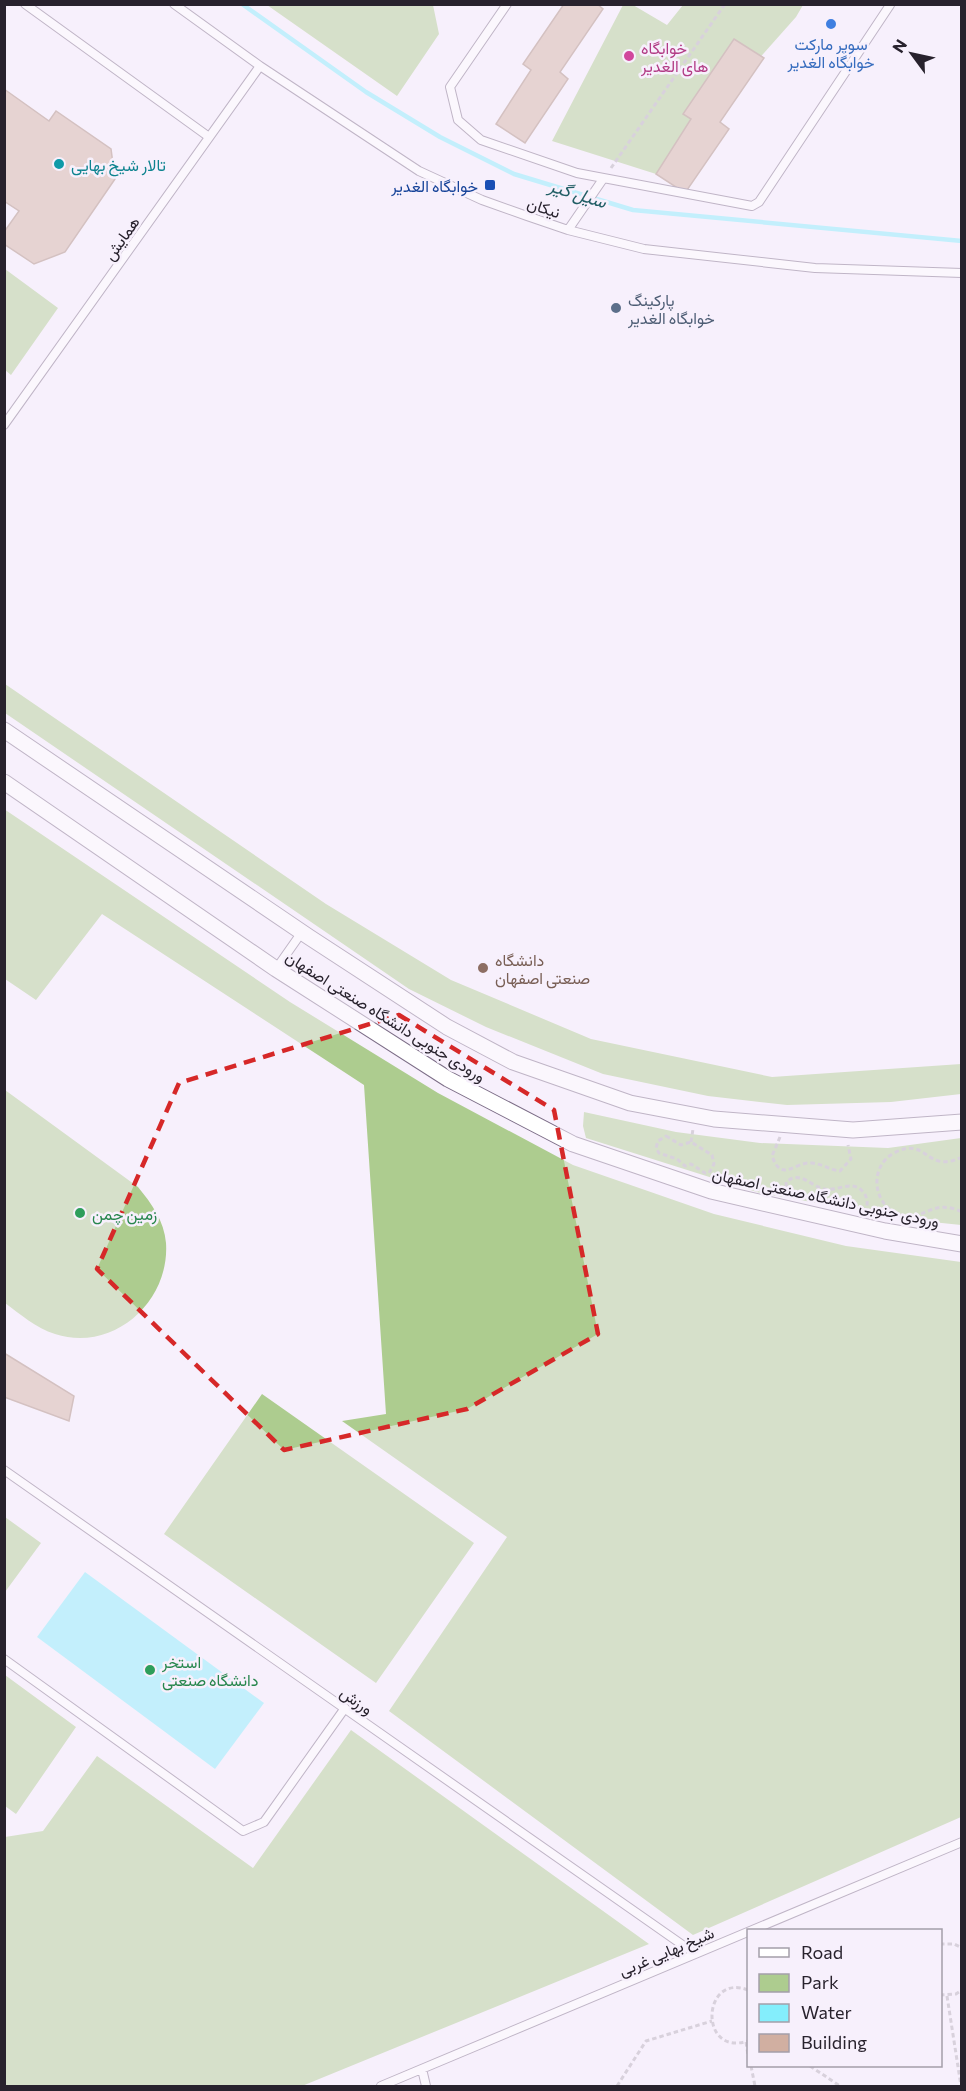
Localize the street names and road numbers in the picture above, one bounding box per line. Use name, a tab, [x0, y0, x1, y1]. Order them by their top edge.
street label: نیکان	[525, 193, 563, 222]
street label: همایش	[99, 212, 145, 265]
street label: ورودی جنوبی دانشگاه صنعتی اصفهان	[282, 947, 489, 1087]
street label: ورودی جنوبی دانشگاه صنعتی اصفهان	[710, 1164, 941, 1232]
street label: ورزش	[336, 1682, 377, 1720]
street label: شیخ بهایی غربی	[616, 1922, 718, 1982]

